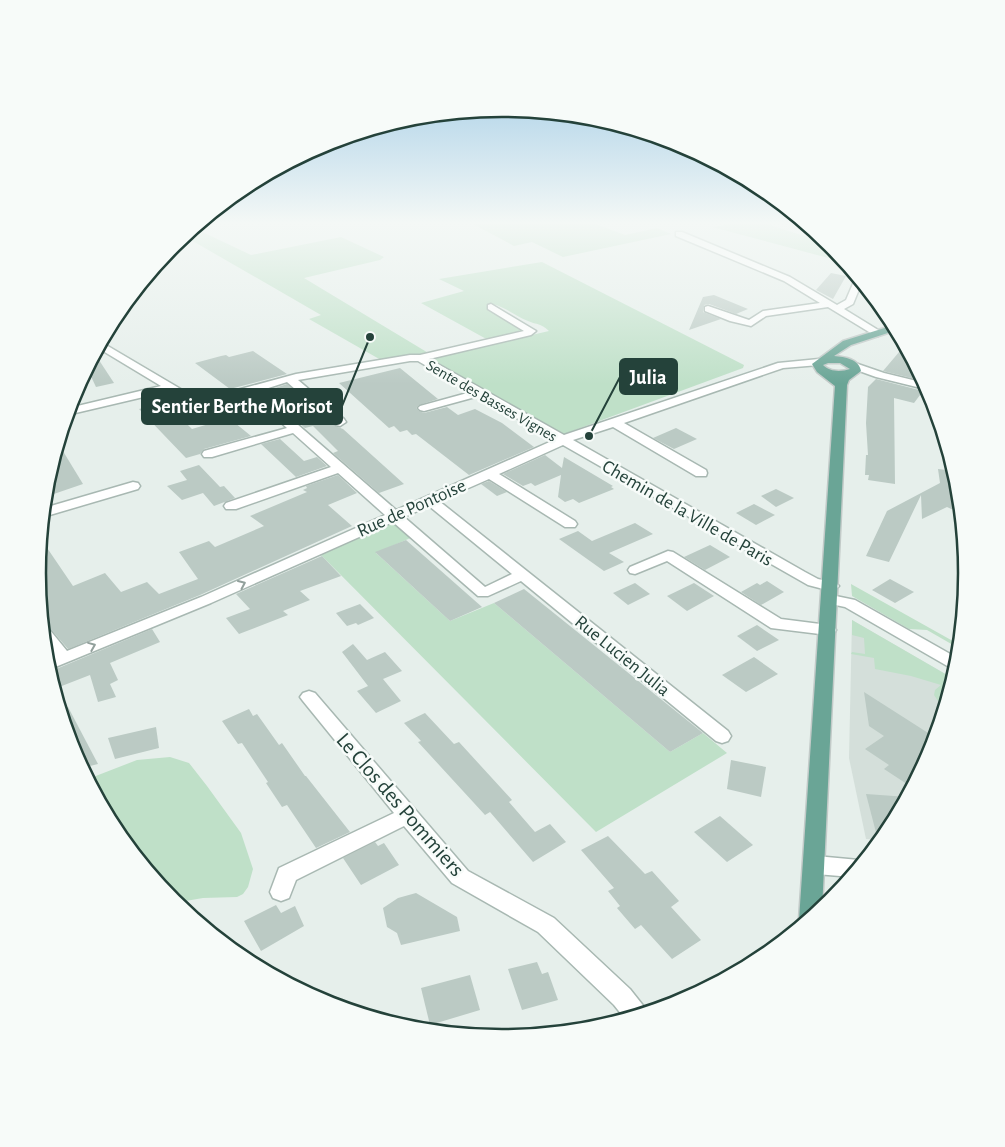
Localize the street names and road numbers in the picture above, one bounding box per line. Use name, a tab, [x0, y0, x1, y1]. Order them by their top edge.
street label: Sente des Basses Vignes	[423, 357, 560, 445]
street label: Chemin de la Ville de Paris	[599, 457, 776, 570]
street label: Rue de Pontoise	[354, 476, 469, 541]
street label: Rue Lucien Julia	[571, 612, 673, 700]
street label: Le Clos des Pommiers	[332, 729, 468, 881]

